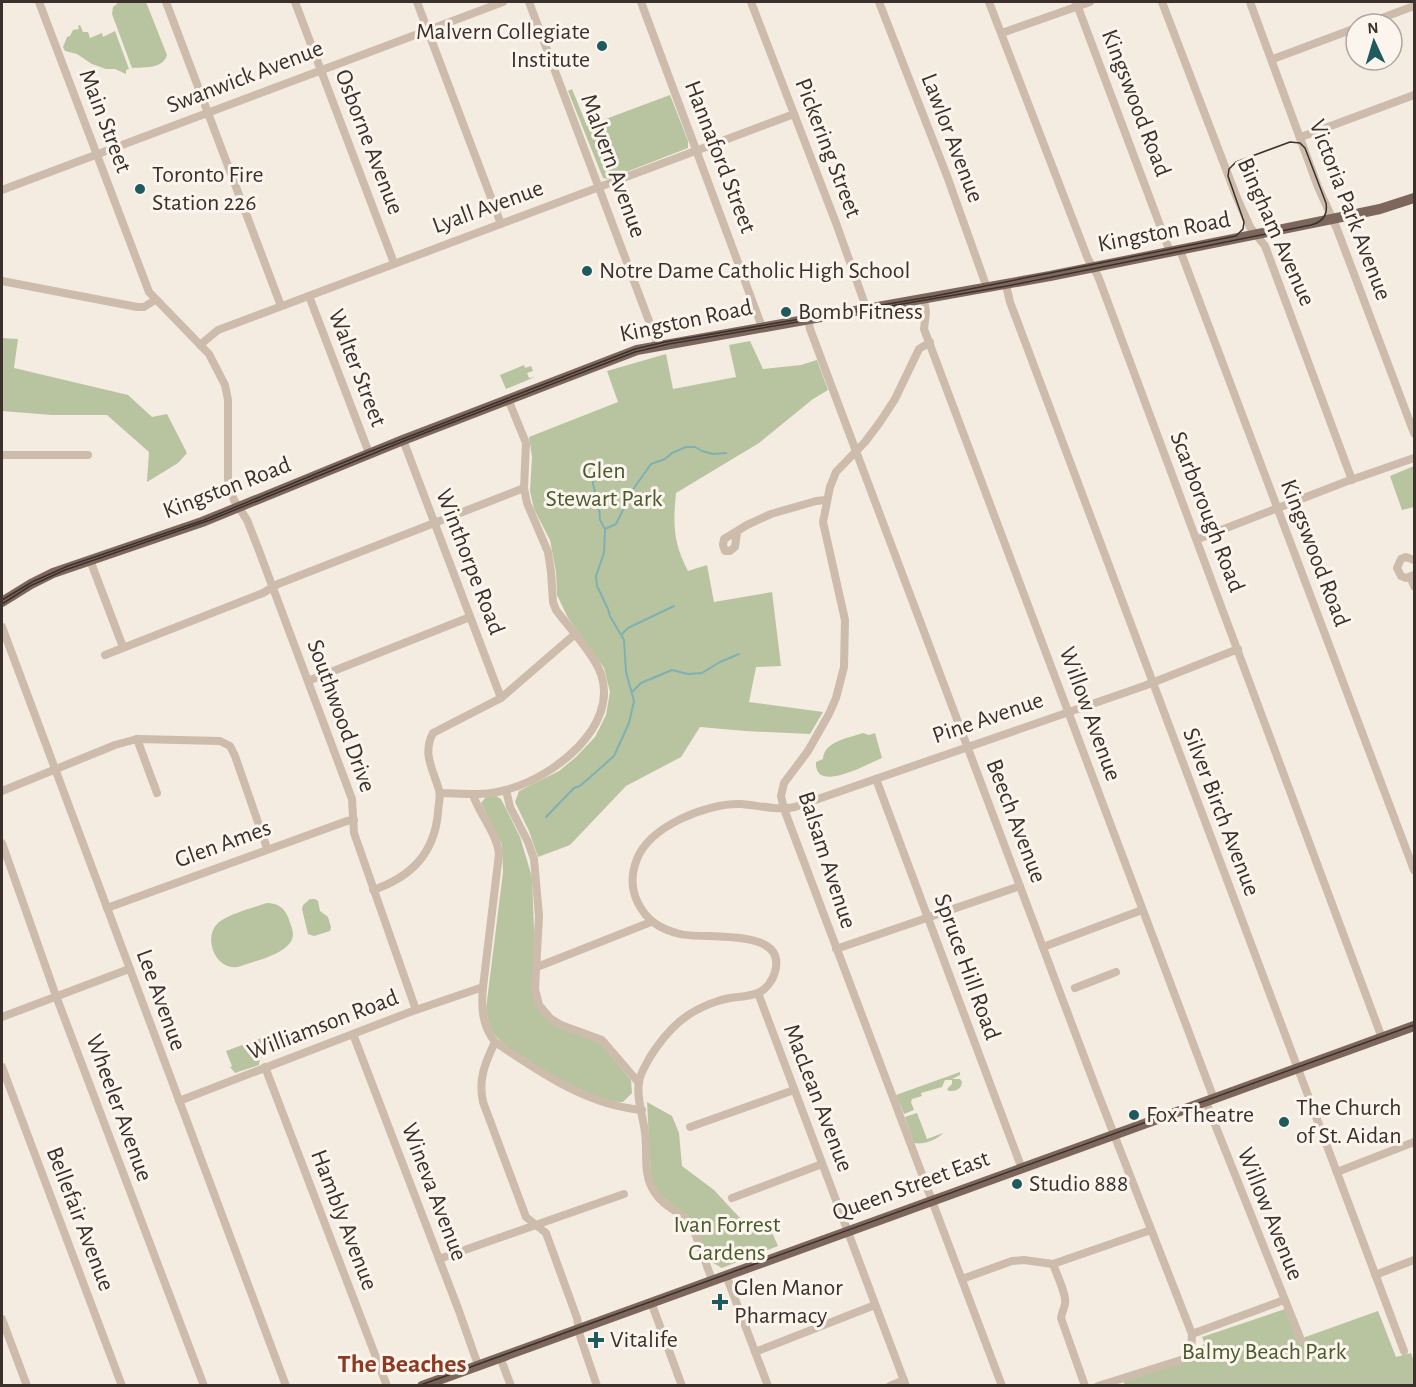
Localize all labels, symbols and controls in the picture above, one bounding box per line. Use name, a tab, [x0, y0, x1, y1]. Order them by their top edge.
north arrow	[1344, 12, 1404, 72]
place label: Malvern Collegiate Institute	[416, 20, 590, 72]
text: N	[1367, 20, 1379, 36]
street label: Kingswood Road	[1097, 26, 1175, 180]
street label: Swanwick Avenue	[163, 36, 327, 118]
marker: Malvern Collegiate Institute	[595, 39, 609, 53]
street label: Main Street	[74, 66, 136, 176]
street label: Osborne Avenue	[330, 66, 408, 218]
street label: Lawlor Avenue	[916, 70, 988, 206]
street label: Pickering Street	[790, 75, 866, 221]
street label: Hannaford Street	[680, 77, 760, 237]
street label: Malvern Avenue	[576, 91, 650, 241]
street label: Victoria Park Avenue	[1305, 116, 1395, 304]
street label: Bingham Avenue	[1233, 154, 1319, 310]
place label: Toronto Fire Station 226	[152, 163, 263, 215]
street label: Lyall Avenue	[429, 176, 547, 238]
marker: Toronto Fire Station 226	[133, 182, 147, 196]
street label: Kingston Road	[1096, 207, 1232, 257]
place label: Notre Dame Catholic High School	[599, 259, 911, 283]
marker: Notre Dame Catholic High School	[580, 264, 594, 278]
street label: Kingston Road	[618, 295, 754, 347]
place label: Bomb Fitness	[798, 300, 923, 324]
marker: Bomb Fitness	[779, 305, 793, 319]
street label: Walter Street	[324, 306, 390, 430]
street label: Scarborough Road	[1165, 428, 1249, 596]
street label: Kingston Road	[160, 453, 294, 523]
park label: Glen Stewart Park	[545, 459, 663, 511]
street label: Kingswood Road	[1276, 476, 1354, 630]
street label: Winthorpe Road	[431, 486, 509, 638]
street label: Southwood Drive	[302, 637, 380, 795]
street label: Willow Avenue	[1055, 644, 1125, 784]
street label: Pine Avenue	[929, 688, 1047, 748]
street label: Silver Birch Avenue	[1178, 725, 1264, 899]
street label: Beech Avenue	[981, 756, 1051, 886]
street label: Balsam Avenue	[794, 788, 860, 932]
street label: Glen Ames	[172, 816, 274, 872]
street label: Spruce Hill Road	[930, 891, 1004, 1043]
street label: Lee Avenue	[132, 946, 190, 1054]
street label: Williamson Road	[244, 985, 402, 1065]
street label: MacLean Avenue	[779, 1021, 857, 1175]
street label: Wheeler Avenue	[81, 1031, 157, 1185]
place label: The Church of St. Aidan	[1296, 1096, 1402, 1148]
place label: Fox Theatre	[1146, 1103, 1254, 1127]
marker: Fox Theatre	[1127, 1108, 1141, 1122]
marker: The Church of St. Aidan	[1277, 1115, 1291, 1129]
street label: Wineva Avenue	[397, 1120, 471, 1264]
street label: Bellefair Avenue	[42, 1144, 118, 1294]
street label: Willow Avenue	[1233, 1144, 1307, 1284]
street label: Hambly Avenue	[306, 1146, 382, 1294]
street label: Queen Street East	[829, 1146, 993, 1226]
place label: Studio 888	[1029, 1172, 1128, 1196]
marker: Studio 888	[1010, 1177, 1024, 1191]
park label: Ivan Forrest Gardens	[674, 1213, 781, 1265]
place label: Glen Manor Pharmacy	[734, 1276, 843, 1328]
marker: Glen Manor Pharmacy	[711, 1293, 729, 1311]
place label: Vitalife	[610, 1328, 678, 1352]
marker: Vitalife	[587, 1331, 605, 1349]
park label: Balmy Beach Park	[1182, 1340, 1346, 1364]
district label: The Beaches	[338, 1351, 466, 1377]

